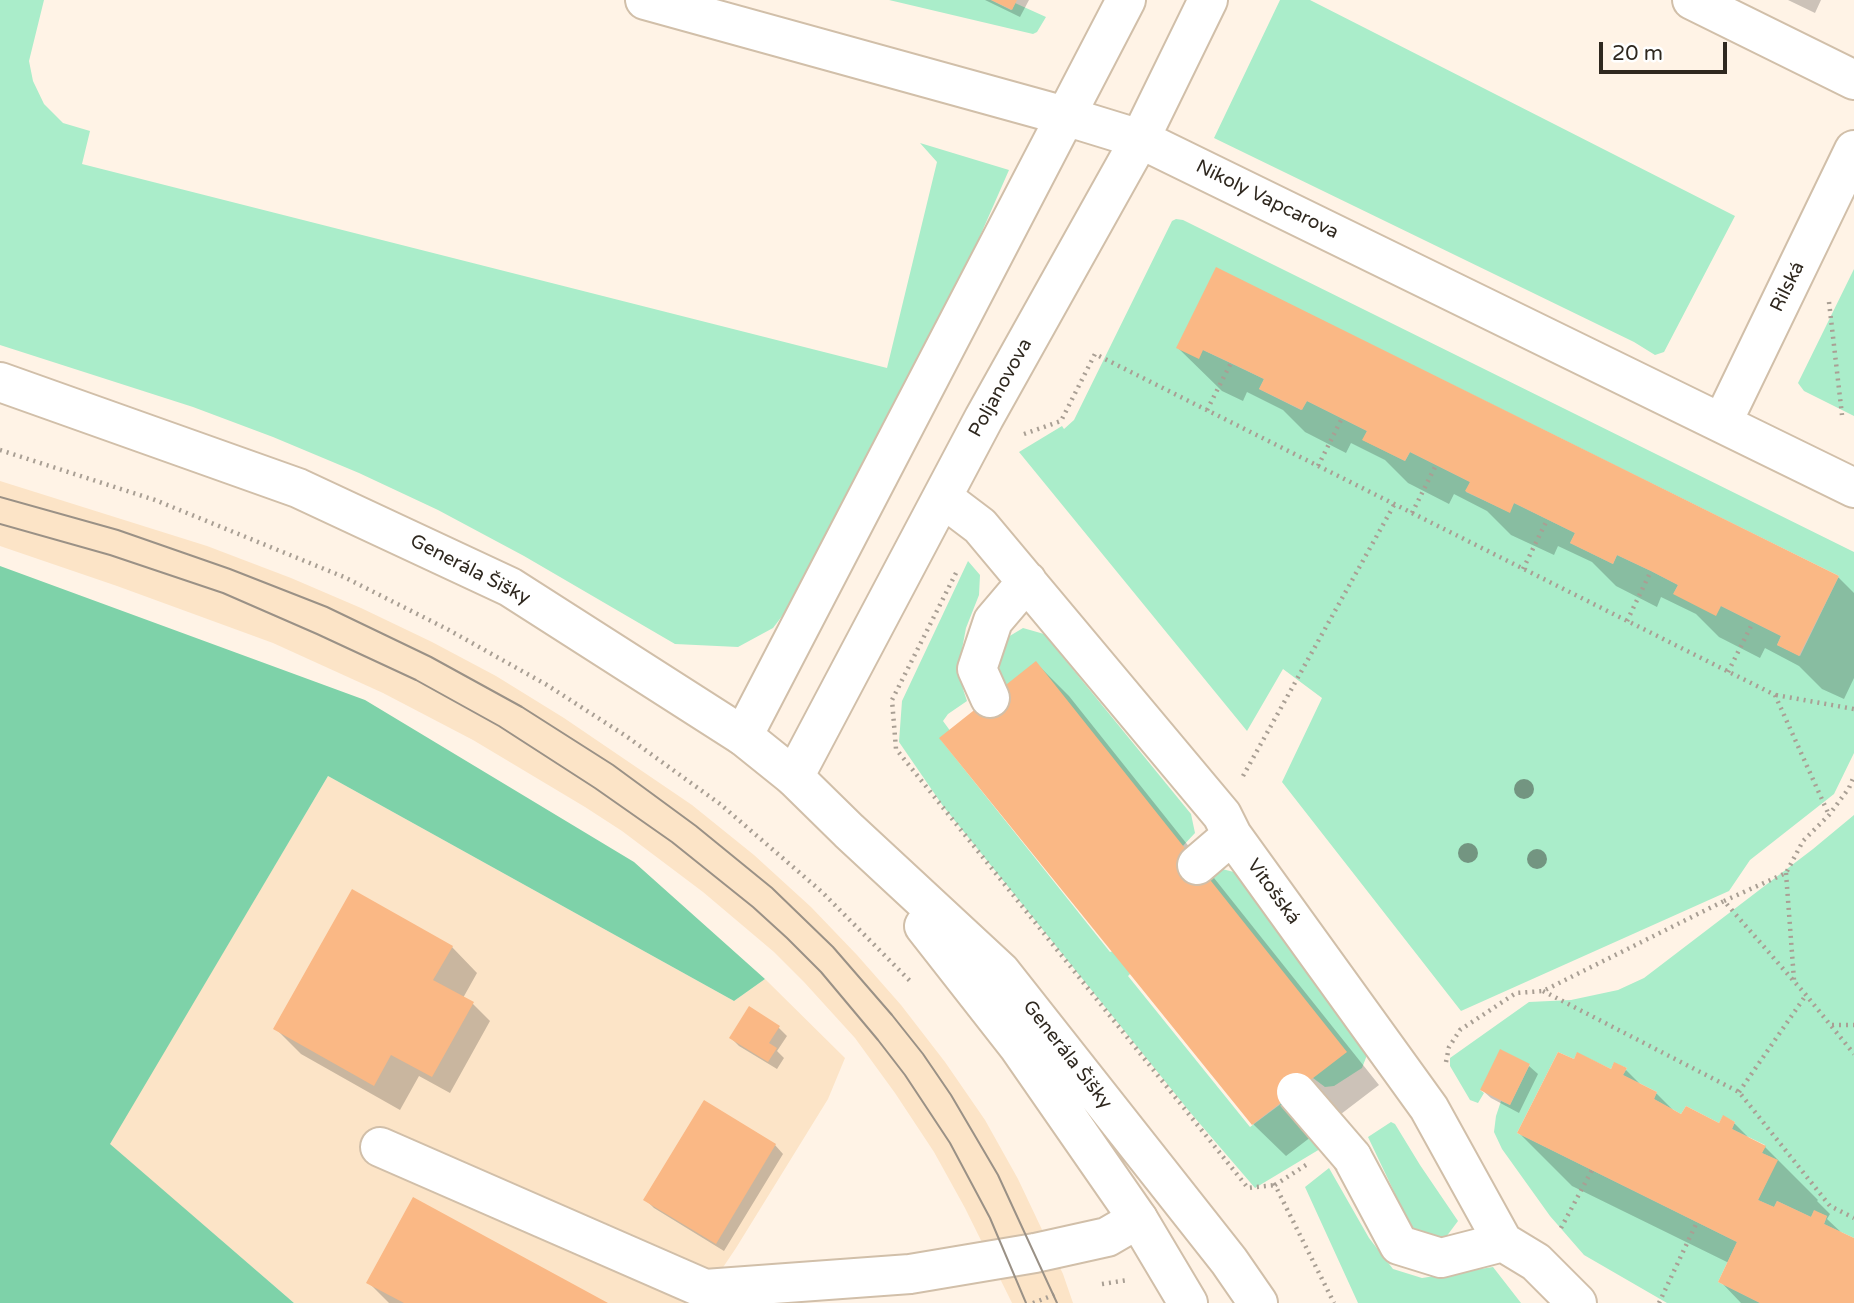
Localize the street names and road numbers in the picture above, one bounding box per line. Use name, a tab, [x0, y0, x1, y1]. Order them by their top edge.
street label: Nikoly Vapcarova	[1192, 156, 1342, 244]
street label: Rilská	[1766, 258, 1810, 316]
street label: Poljanovova	[965, 335, 1037, 441]
street label: Generála Šišky	[406, 530, 534, 610]
street label: Vitošská	[1242, 855, 1304, 929]
street label: Generála Šišky	[1017, 996, 1117, 1114]

